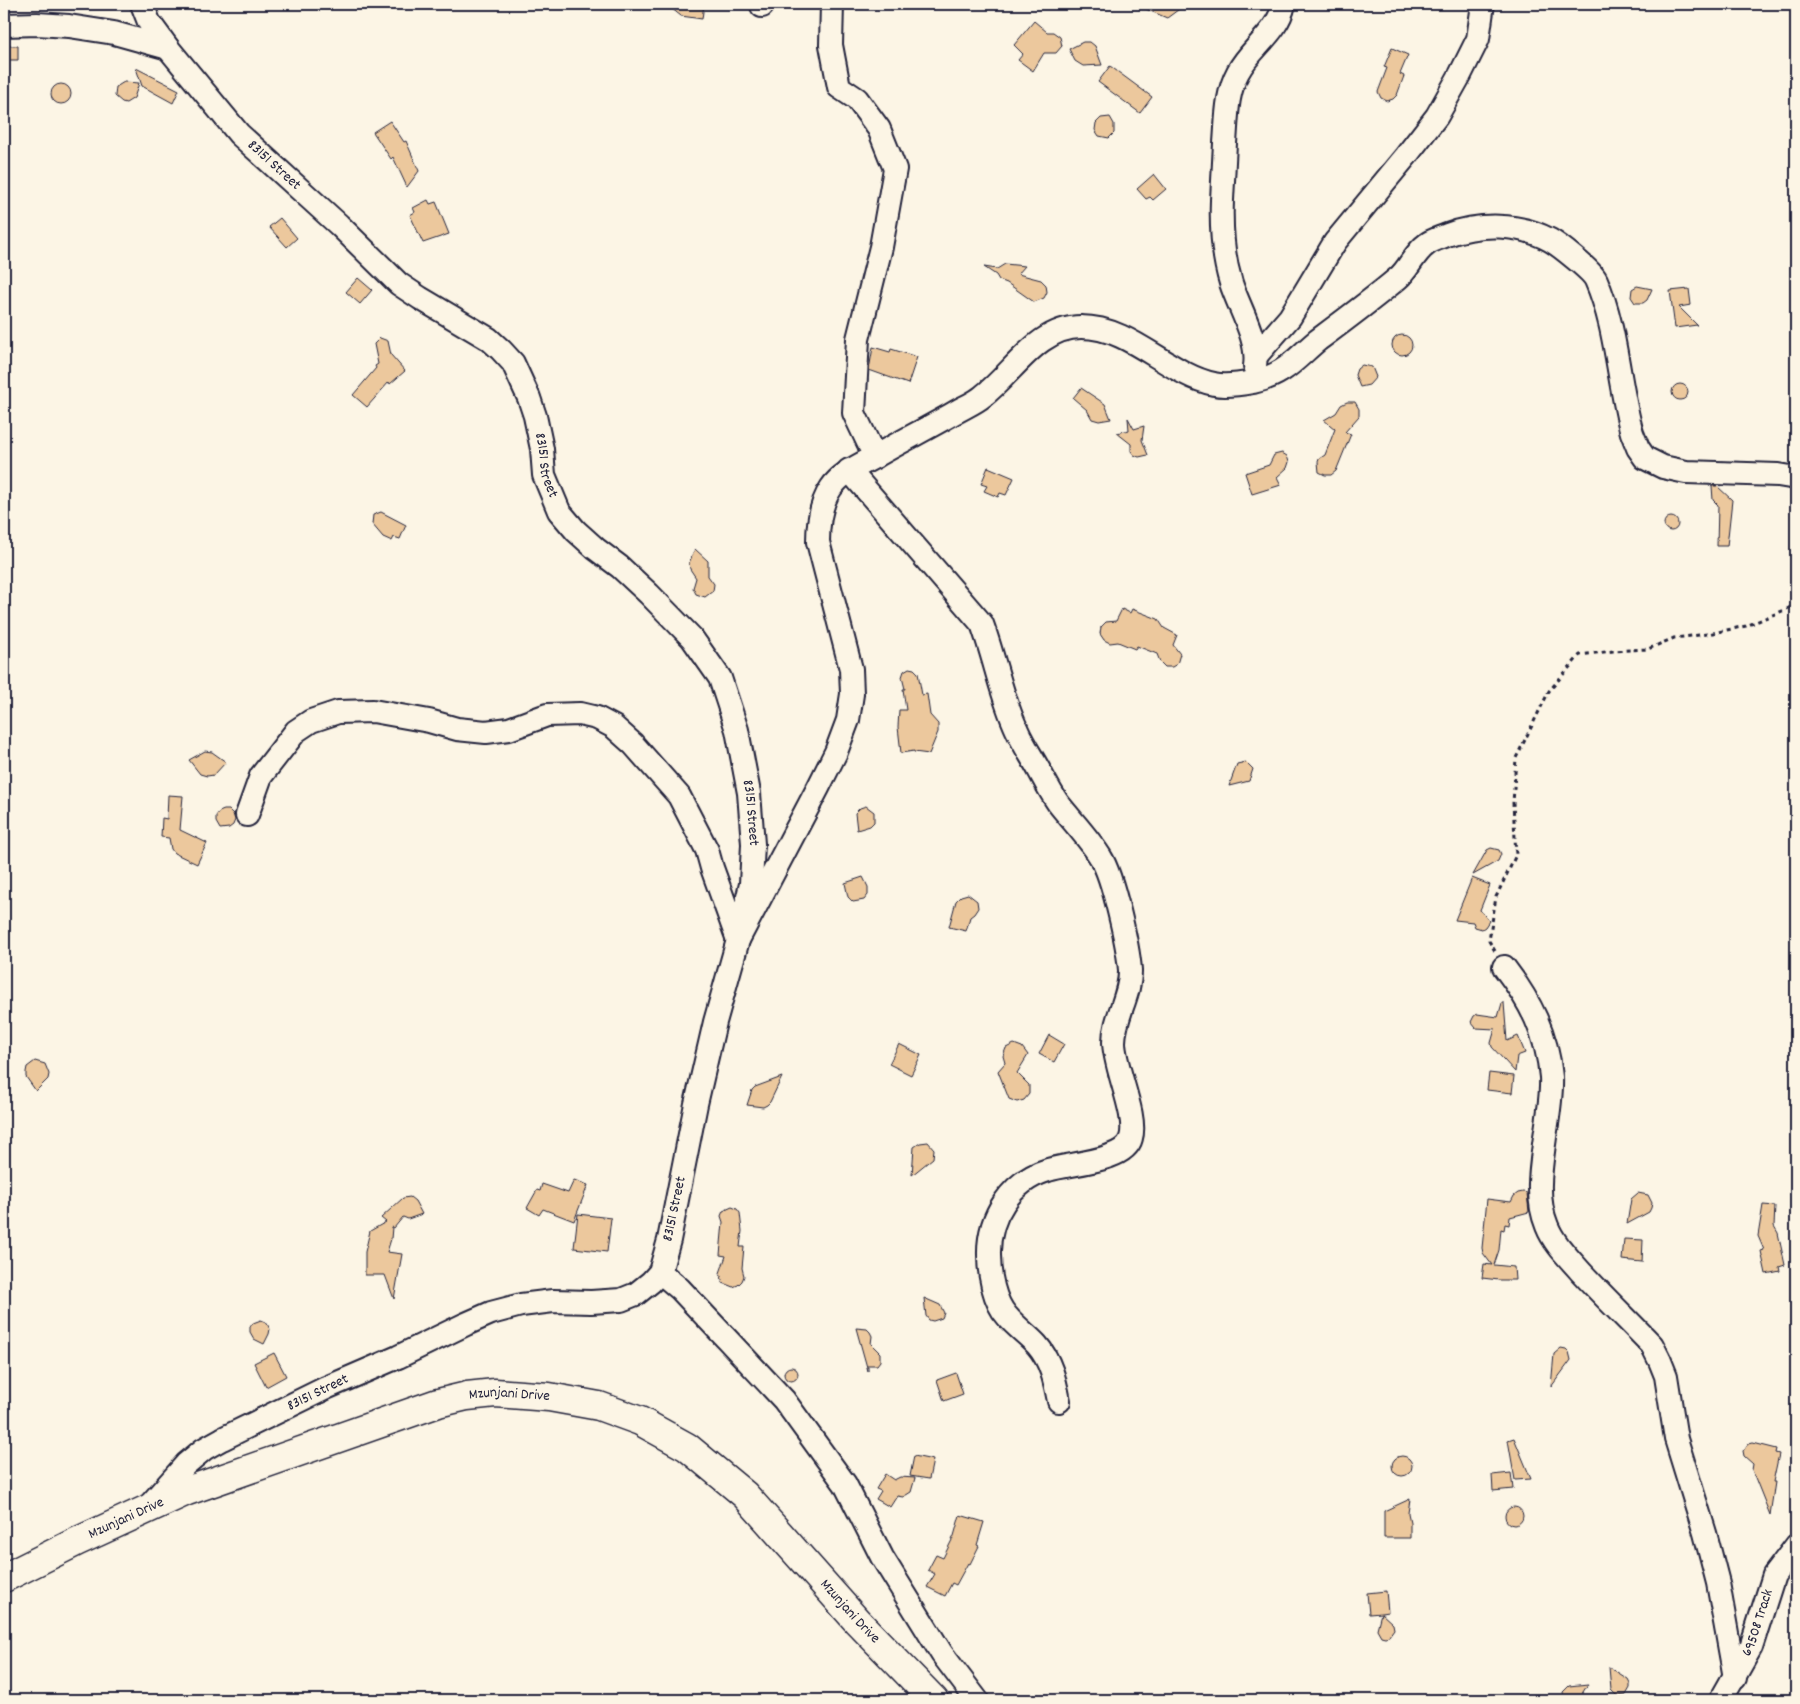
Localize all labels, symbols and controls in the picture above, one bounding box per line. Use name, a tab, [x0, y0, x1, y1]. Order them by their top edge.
street label: 83151 Street	[242, 135, 306, 196]
street label: 83151 Street	[528, 431, 564, 502]
street label: 83151 Street	[736, 778, 764, 847]
street label: 83151 Street	[657, 1174, 693, 1244]
street label: 83151 Street	[283, 1368, 353, 1417]
street label: Mzunjani Drive	[468, 1382, 551, 1408]
street label: Mzunjani Drive	[85, 1492, 168, 1546]
street label: Mzunjani Drive	[814, 1575, 885, 1649]
street label: 69508 Track	[1737, 1587, 1780, 1661]

